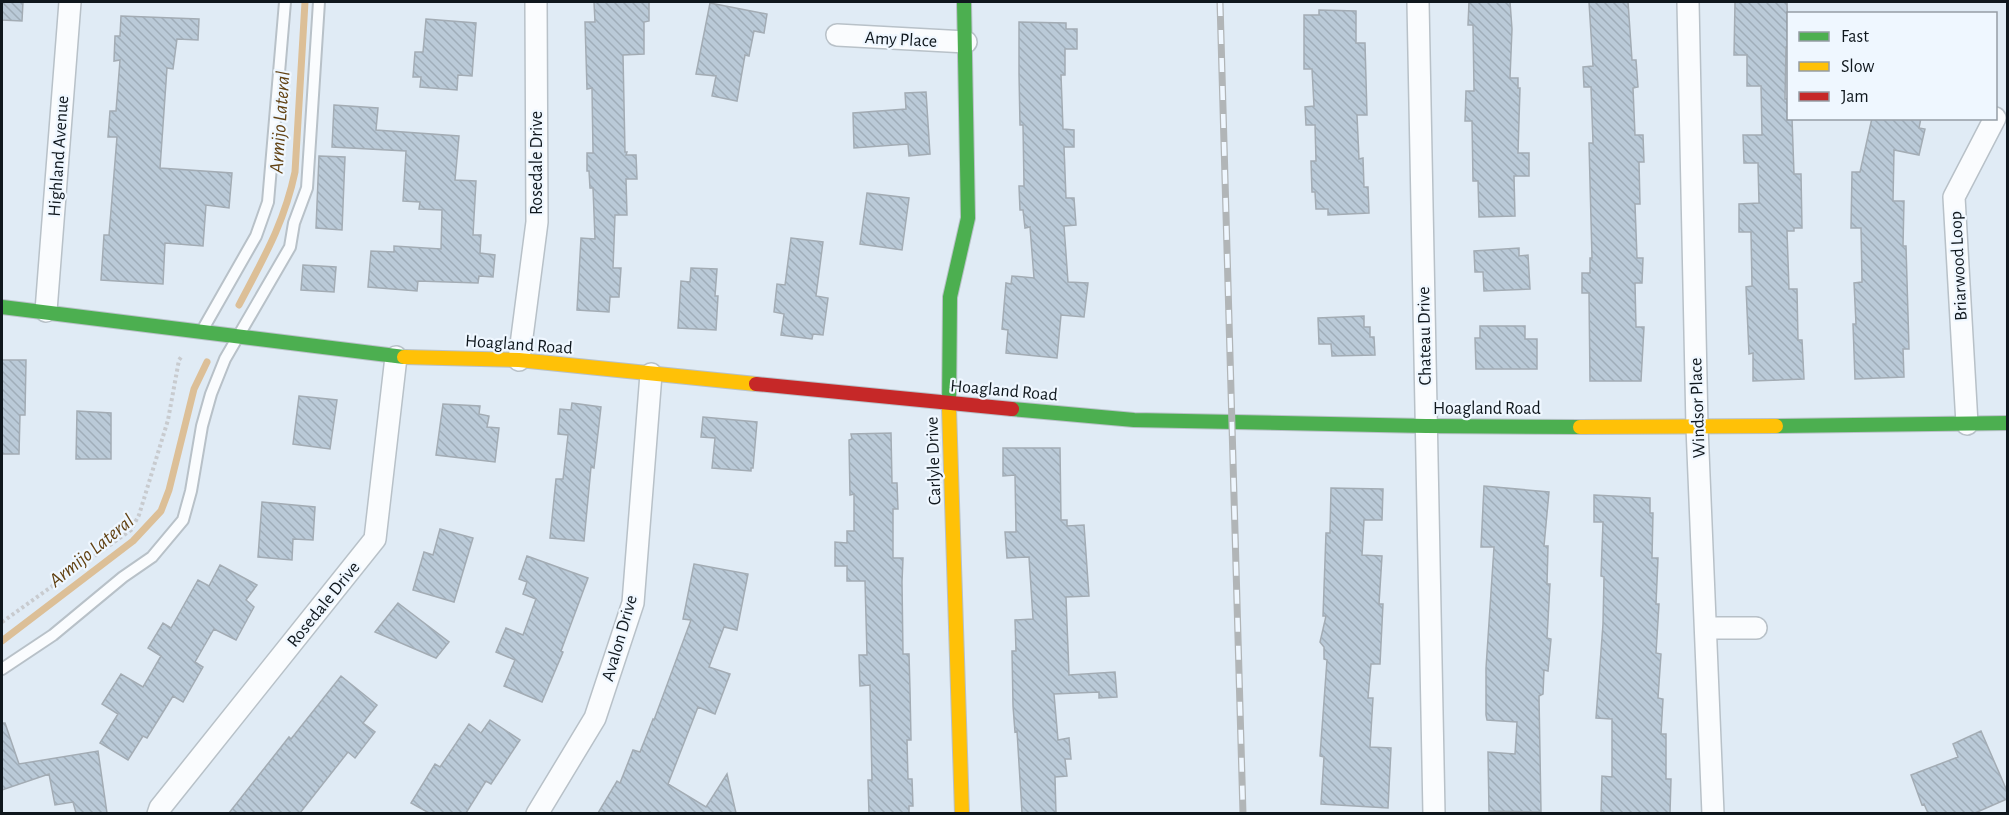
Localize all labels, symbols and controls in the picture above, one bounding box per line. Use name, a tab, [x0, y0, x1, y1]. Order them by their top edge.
legend	[1787, 12, 1997, 120]
text: Fast	[1841, 28, 1869, 46]
street label: Amy Place	[864, 29, 938, 51]
text: Slow	[1841, 58, 1874, 76]
water label: Armijo Lateral	[266, 70, 294, 175]
text: Jam	[1841, 88, 1869, 106]
street label: Highland Avenue	[46, 95, 72, 217]
street label: Rosedale Drive	[528, 111, 546, 215]
street label: Briarwood Loop	[1947, 211, 1971, 321]
street label: Chateau Drive	[1415, 286, 1435, 385]
street label: Hoagland Road	[465, 332, 573, 358]
street label: Windsor Place	[1687, 357, 1709, 458]
street label: Hoagland Road	[949, 377, 1058, 405]
street label: Hoagland Road	[1433, 400, 1541, 418]
street label: Carlyle Drive	[923, 416, 945, 506]
water label: Armijo Lateral	[45, 511, 138, 591]
street label: Rosedale Drive	[284, 559, 363, 651]
street label: Avalon Drive	[599, 593, 641, 683]

